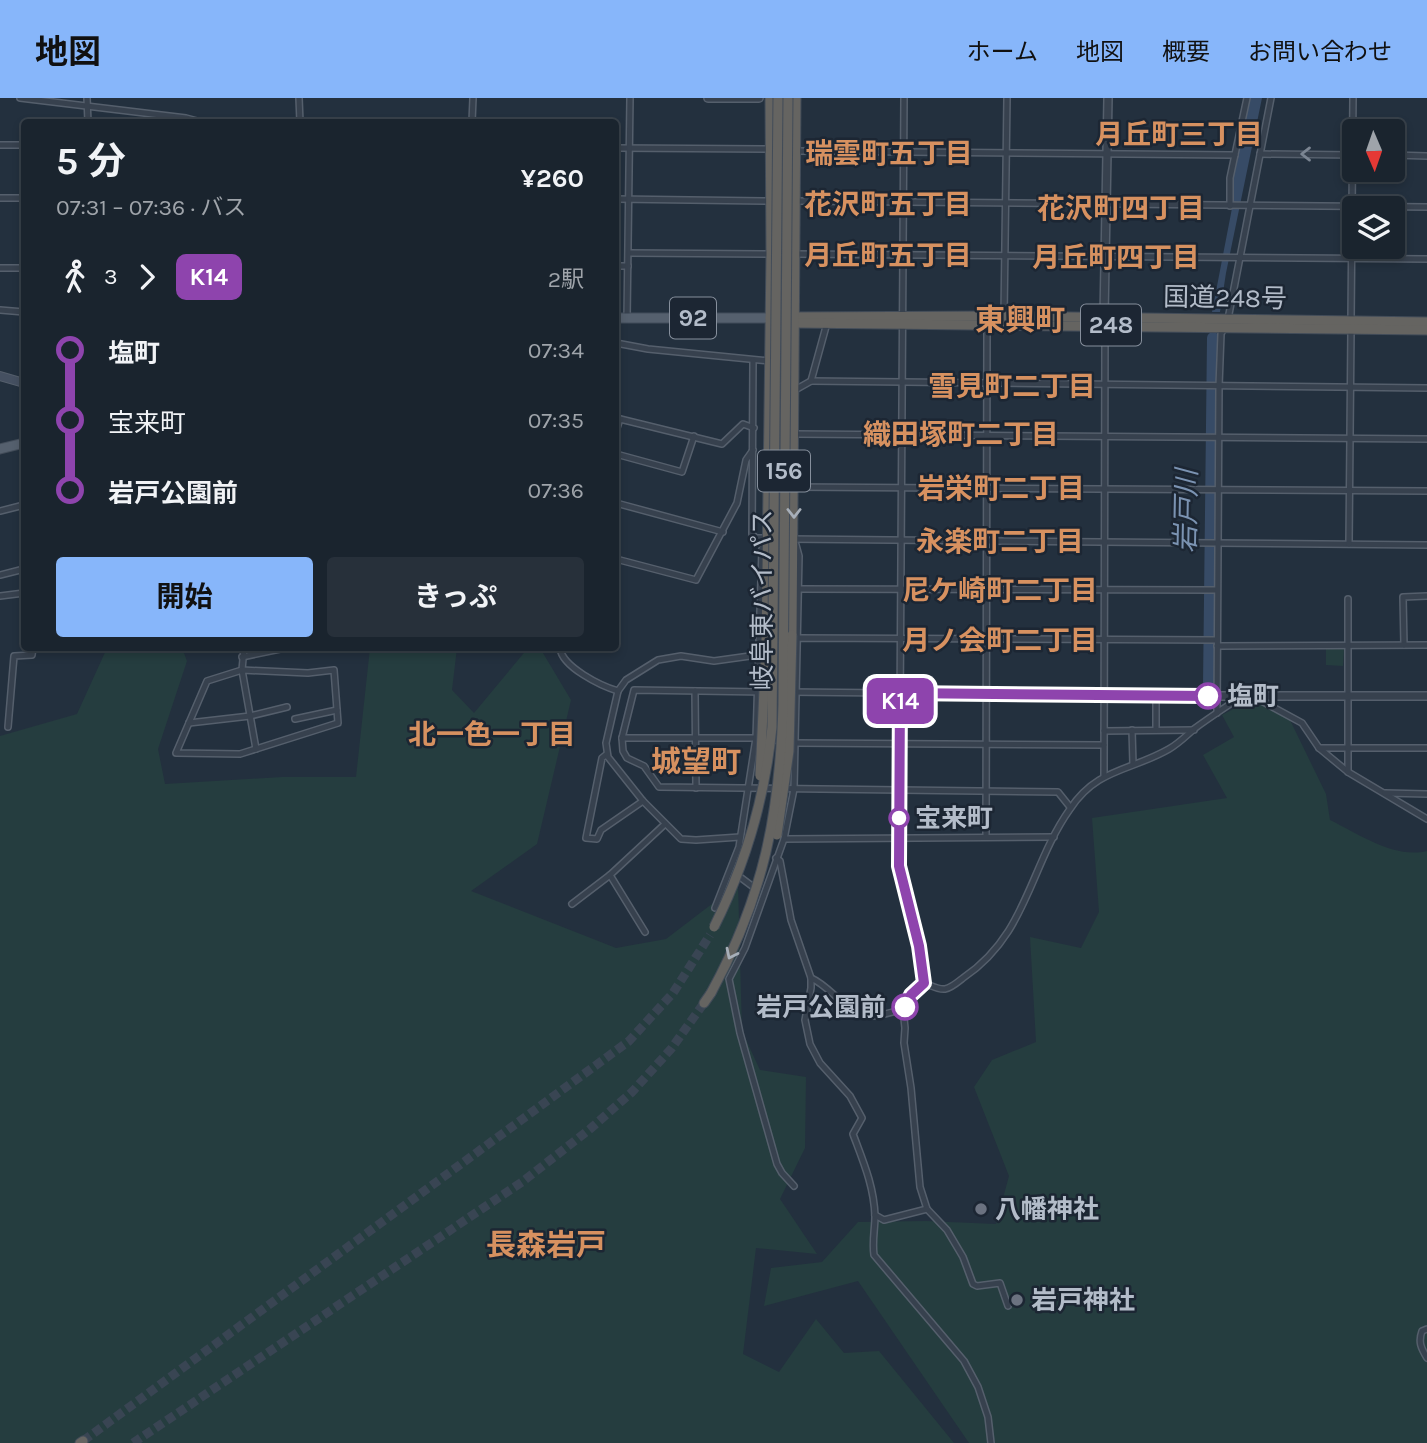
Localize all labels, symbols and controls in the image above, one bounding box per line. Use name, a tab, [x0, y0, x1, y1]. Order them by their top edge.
text: 地図	[35, 33, 101, 71]
text: ホーム	[967, 38, 1038, 66]
text: 地図	[1076, 38, 1124, 66]
text: 概要	[1162, 38, 1210, 66]
text: お問い合わせ	[1248, 38, 1392, 66]
district label: 月丘町三丁目	[1095, 118, 1263, 151]
north arrow	[1342, 119, 1405, 182]
map controls	[1342, 119, 1405, 259]
district label: 瑞雲町五丁目	[805, 137, 973, 170]
text: 5 分	[56, 139, 126, 184]
one-way arrow	[1301, 146, 1311, 162]
text: ¥260	[521, 163, 584, 194]
district label: 花沢町五丁目	[804, 188, 972, 221]
district label: 花沢町四丁目	[1037, 192, 1205, 225]
text: 07:31 – 07:36 · バス	[56, 194, 246, 221]
button: layers	[1342, 196, 1405, 259]
district label: 月丘町五丁目	[804, 239, 972, 272]
district label: 月丘町四丁目	[1032, 241, 1200, 274]
icon: walk	[56, 258, 94, 296]
icon: forward	[128, 258, 166, 296]
text: 3	[104, 263, 118, 290]
text: K14	[190, 263, 228, 291]
text: 2駅	[548, 266, 584, 293]
street label: 国道248号	[1163, 281, 1287, 315]
road number: 92	[670, 298, 716, 338]
district label: 東興町	[975, 302, 1065, 338]
road number: 248	[1081, 305, 1141, 346]
text: 07:34	[528, 337, 584, 364]
text: 塩町	[108, 338, 160, 369]
district label: 雪見町二丁目	[928, 370, 1096, 403]
text: 07:35	[528, 407, 584, 434]
text: 宝来町	[108, 408, 186, 439]
district label: 織田塚町二丁目	[863, 418, 1059, 451]
road number: 156	[758, 450, 810, 492]
water label: 岩戸川	[1169, 466, 1203, 553]
district label: 岩栄町二丁目	[917, 472, 1085, 505]
text: 07:36	[528, 477, 584, 504]
text: 岩戸公園前	[108, 478, 238, 509]
street label: 岐阜東バイパス	[747, 509, 778, 691]
one-way arrow	[786, 509, 802, 519]
district label: 永楽町二丁目	[916, 525, 1084, 558]
button: 開始	[56, 557, 313, 637]
button: きっぷ	[327, 557, 584, 637]
district label: 尼ケ崎町二丁目	[902, 574, 1098, 607]
district label: 月ノ会町二丁目	[902, 624, 1098, 657]
line badge: K14	[860, 678, 940, 724]
place label: 塩町	[1227, 681, 1279, 712]
marker: 塩町	[1195, 683, 1221, 709]
text: K14	[881, 687, 919, 715]
district label: 北一色一丁目	[408, 718, 576, 751]
district label: 城望町	[651, 744, 741, 780]
place label: 宝来町	[915, 803, 993, 834]
marker: 宝来町	[889, 808, 909, 828]
one-way arrow	[725, 947, 739, 959]
place label: 岩戸公園前	[756, 992, 886, 1023]
marker: 岩戸公園前	[892, 994, 918, 1020]
place label: 八幡神社	[995, 1194, 1099, 1225]
marker: 八幡神社	[973, 1201, 989, 1217]
district label: 長森岩戸	[486, 1227, 606, 1263]
place label: 岩戸神社	[1031, 1285, 1135, 1316]
marker: 岩戸神社	[1009, 1292, 1025, 1308]

